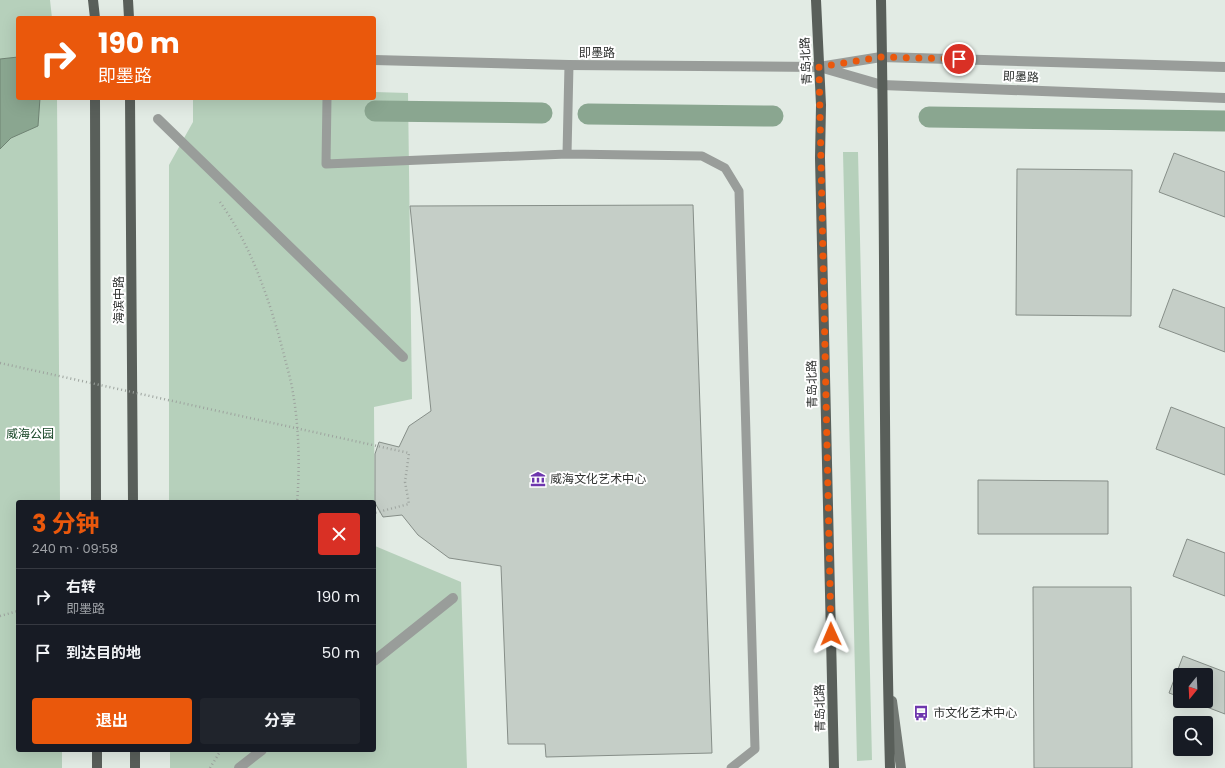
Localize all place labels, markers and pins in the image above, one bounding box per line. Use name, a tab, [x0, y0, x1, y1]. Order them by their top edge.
pin	[942, 42, 976, 76]
museum icon: 威海文化艺术中心	[529, 470, 547, 488]
place label: 威海文化艺术中心	[550, 470, 646, 487]
bus stop icon: 市文化艺术中心	[912, 704, 930, 722]
place label: 市文化艺术中心	[933, 704, 1017, 721]

